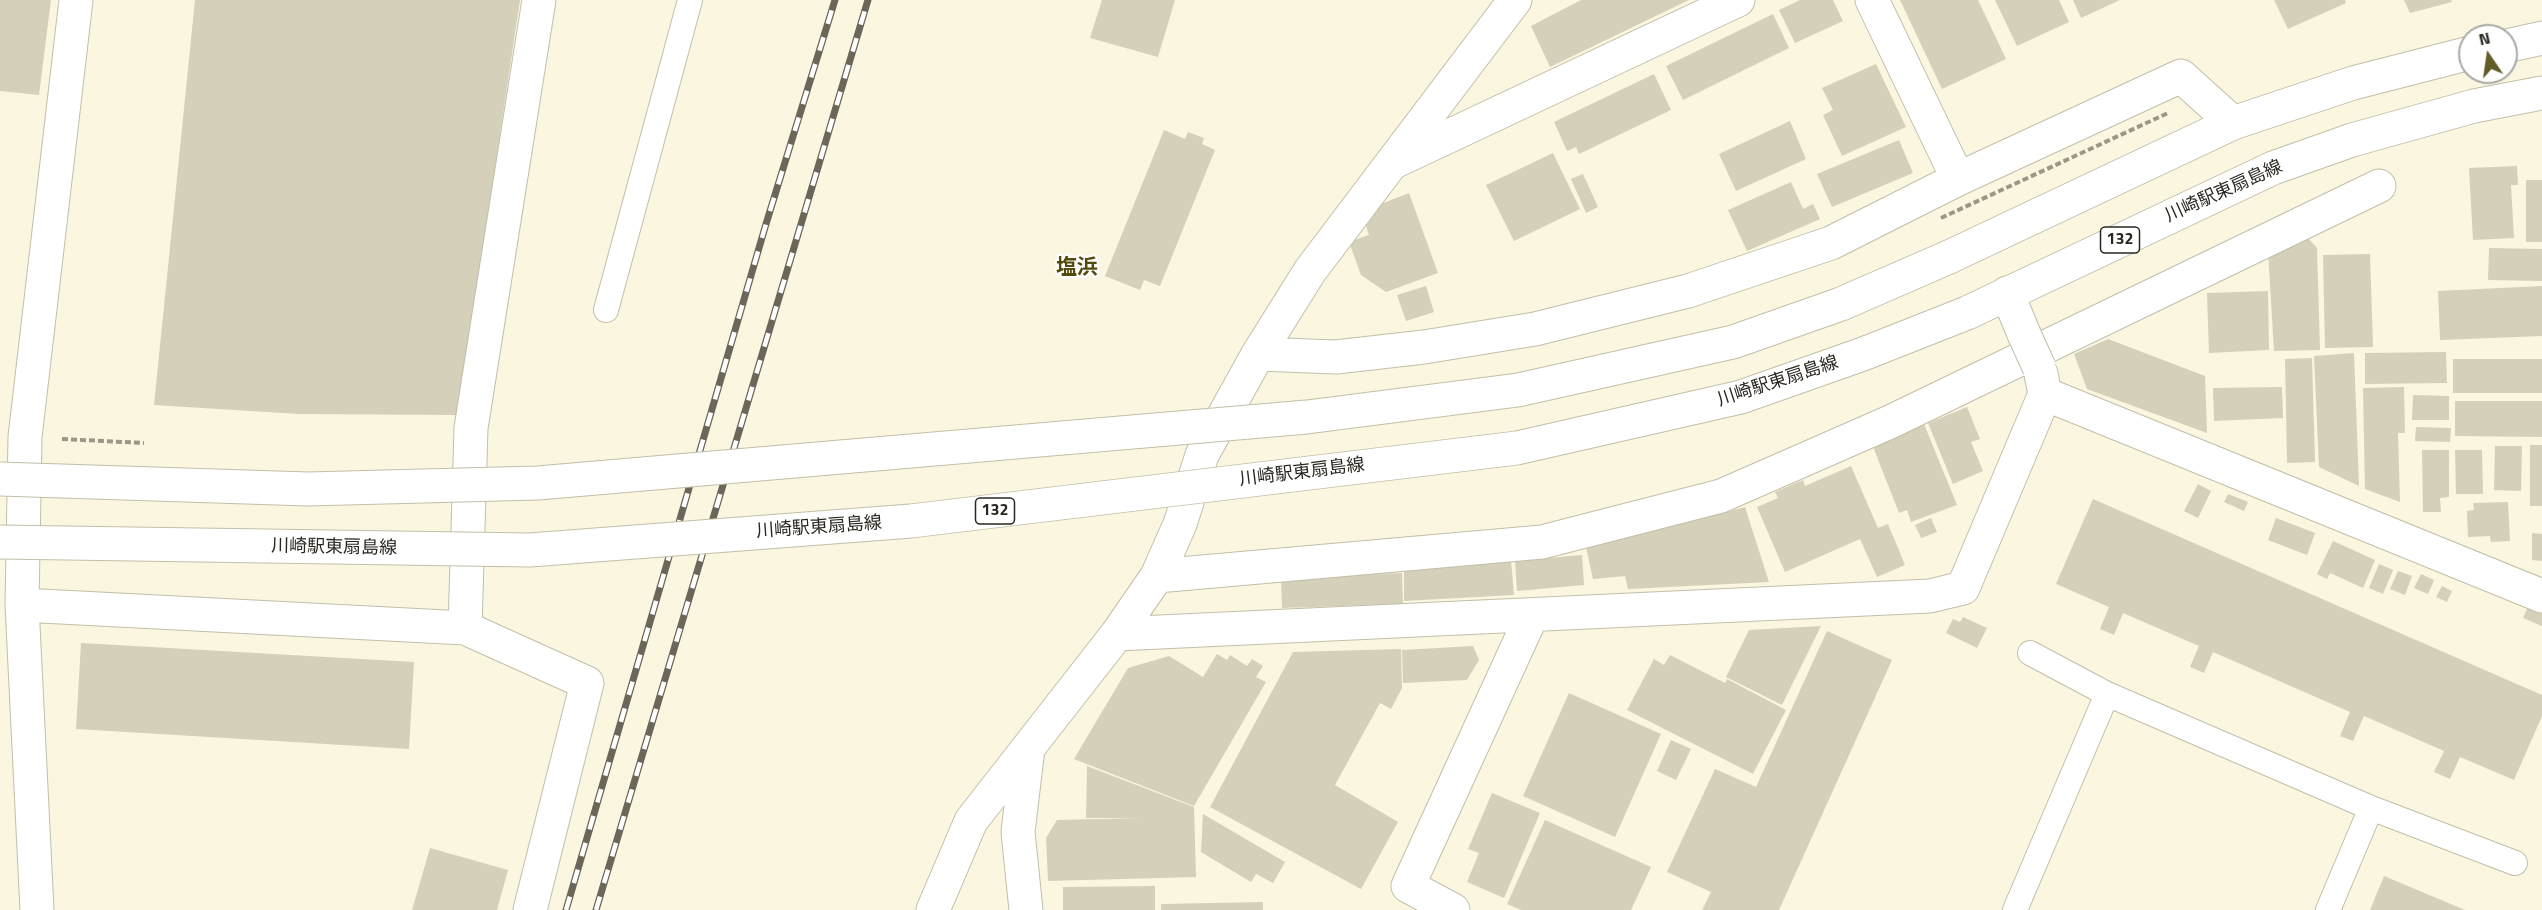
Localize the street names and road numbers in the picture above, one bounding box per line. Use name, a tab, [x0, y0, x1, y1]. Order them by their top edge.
street label: 川崎駅東扇島線	[2162, 157, 2286, 227]
road number: 132	[2100, 227, 2140, 253]
street label: 川崎駅東扇島線	[1715, 352, 1841, 412]
street label: 川崎駅東扇島線	[1238, 455, 1366, 491]
road number: 132	[976, 498, 1014, 524]
street label: 川崎駅東扇島線	[755, 513, 883, 543]
street label: 川崎駅東扇島線	[271, 536, 397, 560]

